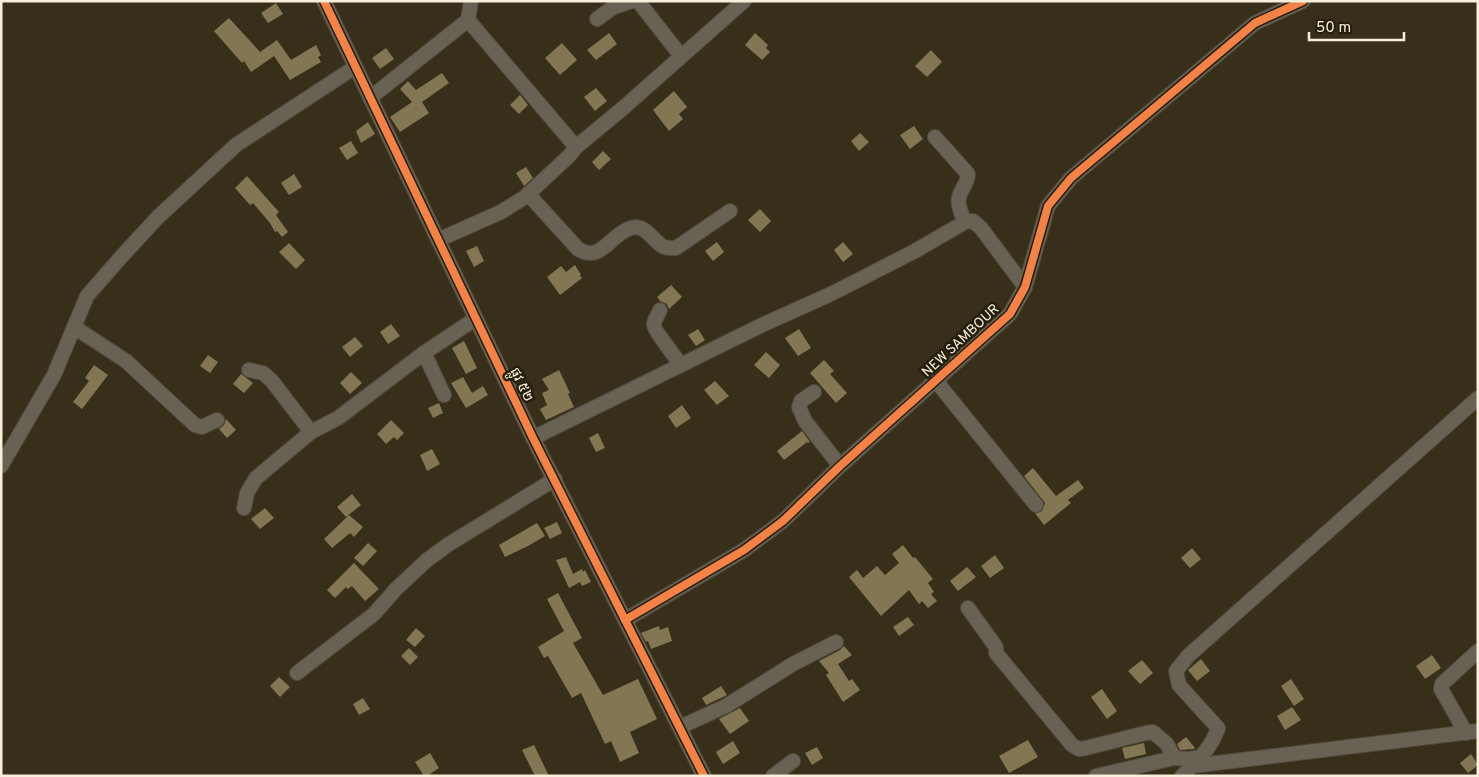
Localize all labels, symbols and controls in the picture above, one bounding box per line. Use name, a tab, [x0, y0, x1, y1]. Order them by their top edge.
scale bar	[1309, 10, 1404, 42]
text: 50 m	[1316, 19, 1351, 38]
street label: NEW SAMBOUR	[919, 301, 1003, 381]
street label: ផ្លូវ ៥២	[504, 365, 537, 406]

